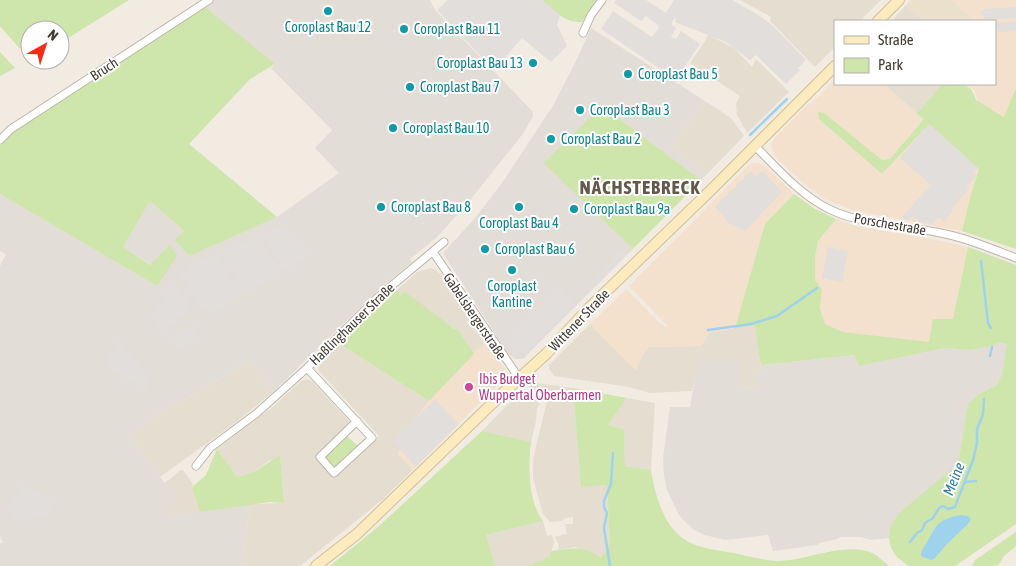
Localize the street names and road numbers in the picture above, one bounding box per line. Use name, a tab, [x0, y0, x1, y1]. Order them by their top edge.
street label: Bruch	[87, 54, 121, 84]
street label: Porschestraße	[853, 210, 927, 238]
street label: Gabelsbergerstraße	[440, 270, 510, 362]
street label: Haßlinghauser Straße	[306, 279, 398, 369]
street label: Wittener Straße	[545, 286, 613, 354]

